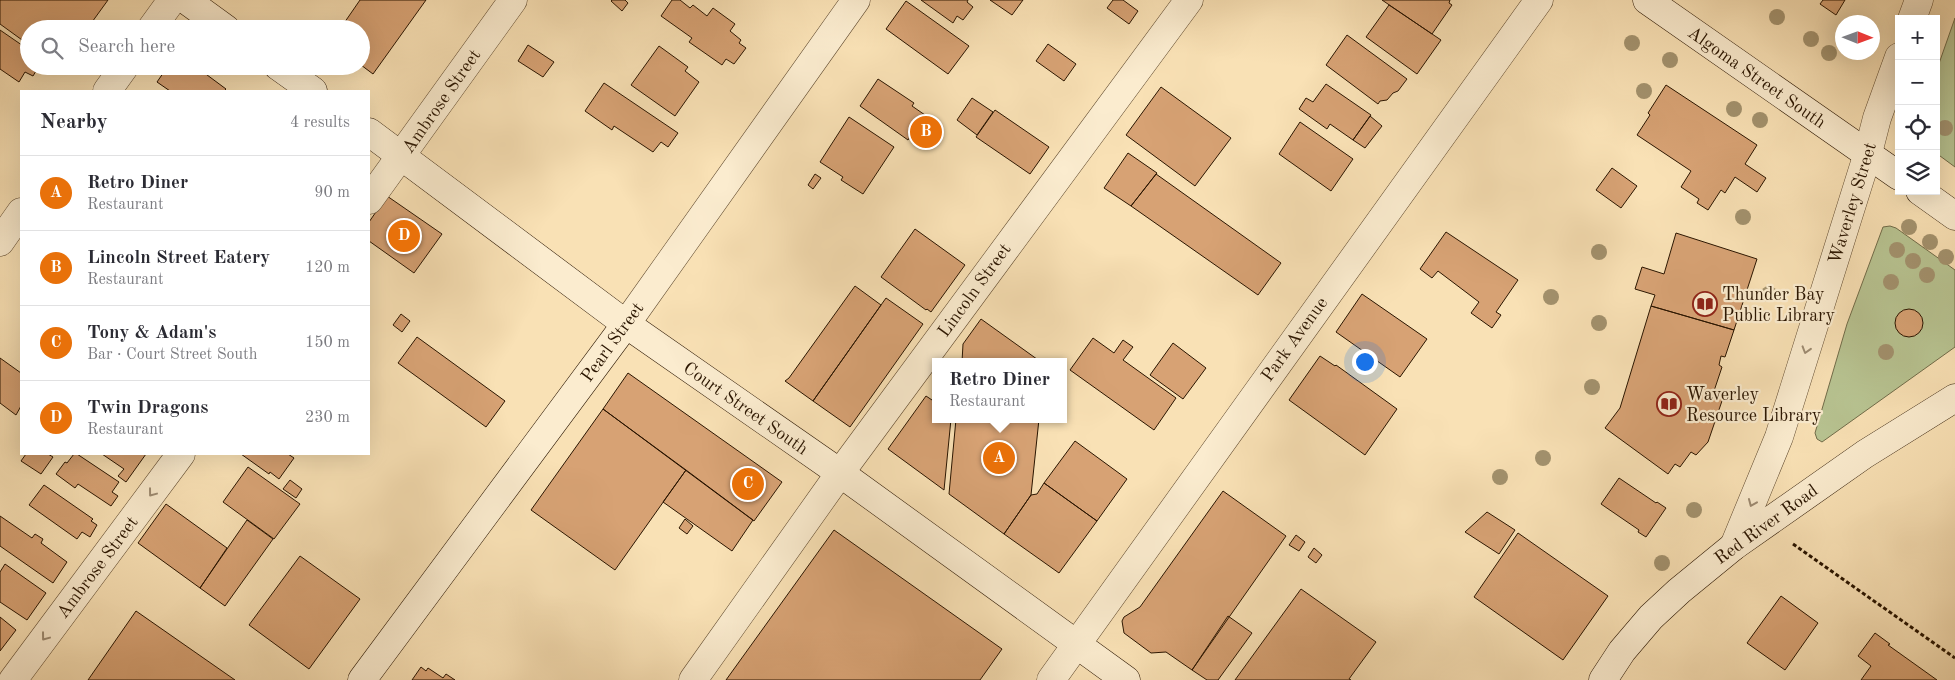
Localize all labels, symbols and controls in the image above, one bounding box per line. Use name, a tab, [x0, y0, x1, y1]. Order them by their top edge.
north arrow	[1835, 15, 1880, 60]
map controls	[1895, 15, 1940, 195]
button: +	[1895, 15, 1940, 60]
search box	[20, 20, 370, 75]
street label: Algoma Street South	[1684, 23, 1829, 132]
icon: search	[38, 34, 66, 62]
text: Search here	[78, 38, 175, 57]
street label: Ambrose Street	[399, 46, 484, 157]
button: −	[1895, 60, 1940, 105]
button: locate	[1895, 105, 1940, 150]
text: Nearby	[40, 112, 108, 133]
pin: B	[910, 113, 942, 151]
text: 4 results	[290, 115, 350, 131]
street label: Waverley Street	[1826, 140, 1880, 266]
button: layers	[1895, 150, 1940, 195]
text: Retro Diner	[87, 174, 188, 193]
text: A	[50, 185, 62, 201]
text: 90 m	[314, 185, 350, 201]
text: Restaurant	[87, 197, 164, 213]
pin: D	[388, 217, 420, 255]
street label: Lincoln Street	[935, 240, 1015, 341]
text: Lincoln Street Eatery	[87, 249, 270, 268]
text: B	[50, 260, 62, 276]
text: 120 m	[305, 260, 350, 276]
text: Restaurant	[87, 272, 164, 288]
place label: Thunder Bay Public Library	[1722, 286, 1835, 325]
library icon: Thunder Bay Public Library	[1692, 291, 1718, 317]
street label: Park Avenue	[1258, 294, 1331, 385]
street label: Pearl Street	[578, 299, 648, 386]
text: Tony & Adam's	[87, 324, 217, 343]
text: C	[51, 335, 61, 351]
text: 150 m	[305, 335, 350, 351]
one-way arrow	[1802, 345, 1812, 354]
text: Bar · Court Street South	[87, 347, 257, 363]
your location	[1352, 349, 1378, 375]
popup	[932, 358, 1067, 423]
street label: Court Street South	[680, 359, 811, 459]
text: Retro Diner	[949, 371, 1050, 390]
place label: Waverley Resource Library	[1686, 386, 1822, 425]
library icon: Waverley Resource Library	[1656, 391, 1682, 417]
text: Restaurant	[949, 394, 1025, 410]
text: Twin Dragons	[87, 399, 209, 418]
text: D	[50, 410, 62, 426]
text: 230 m	[305, 410, 350, 426]
text: Restaurant	[87, 422, 164, 438]
pin: A	[983, 439, 1015, 477]
pin: C	[732, 465, 764, 503]
street label: Red River Road	[1712, 481, 1822, 568]
one-way arrow	[149, 487, 158, 497]
one-way arrow	[1747, 498, 1758, 507]
street label: Ambrose Street	[54, 513, 142, 622]
one-way arrow	[41, 632, 51, 641]

